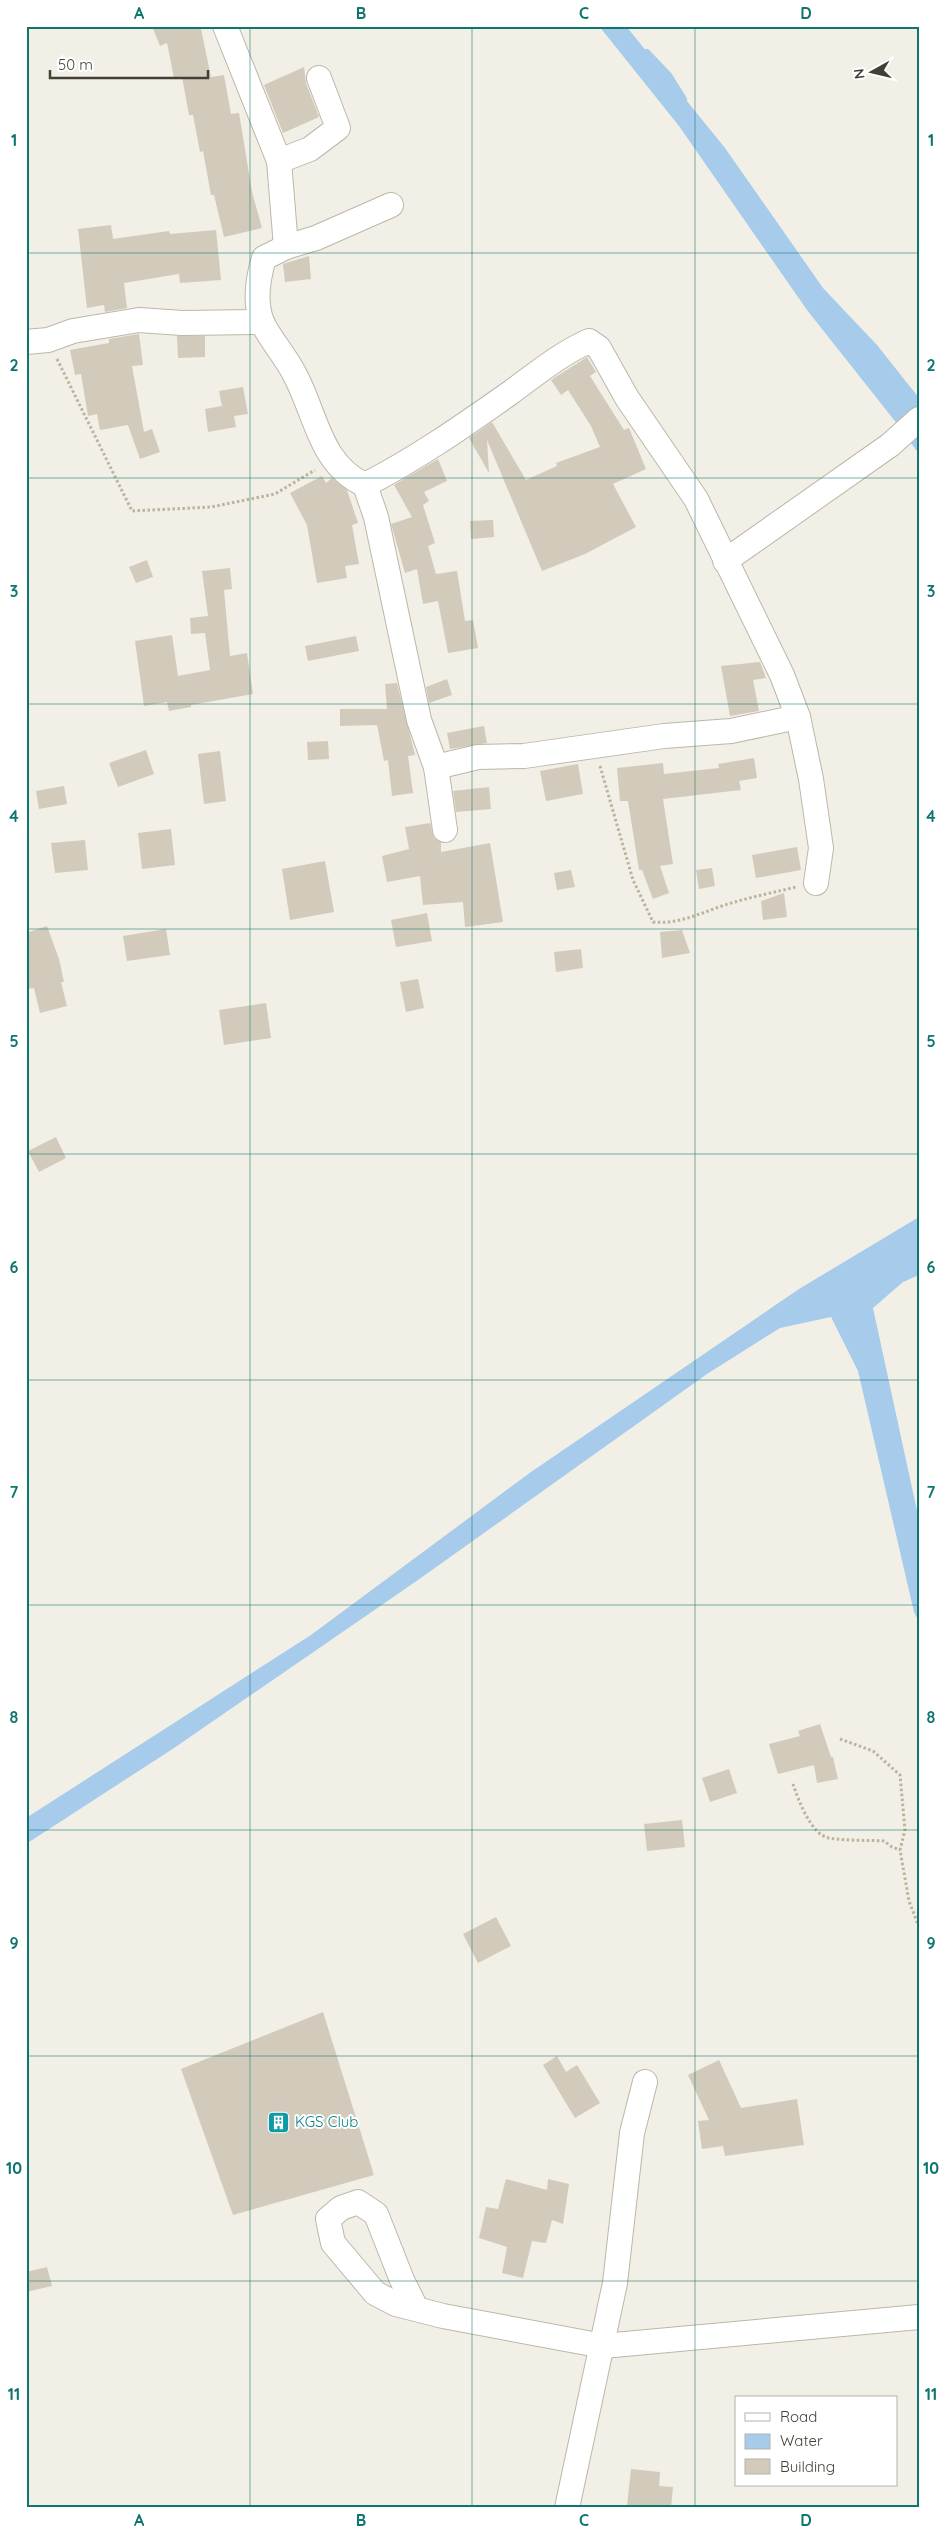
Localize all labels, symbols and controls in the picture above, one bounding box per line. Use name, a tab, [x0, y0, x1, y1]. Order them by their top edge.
text: A	[134, 3, 145, 23]
text: B	[356, 3, 366, 23]
text: C	[579, 3, 589, 23]
text: D	[800, 3, 812, 23]
scale bar	[50, 48, 208, 80]
north arrow	[848, 48, 898, 98]
text: 50 m	[58, 55, 93, 74]
text: N	[849, 67, 869, 80]
text: 1	[11, 130, 17, 150]
text: 1	[928, 130, 934, 150]
text: 2	[9, 355, 19, 375]
text: 2	[926, 355, 936, 375]
text: 3	[10, 581, 18, 601]
text: 3	[927, 581, 935, 601]
text: 4	[9, 806, 19, 826]
text: 4	[926, 806, 936, 826]
text: 5	[9, 1031, 19, 1051]
text: 5	[926, 1031, 936, 1051]
text: 6	[10, 1257, 19, 1277]
text: 6	[927, 1257, 936, 1277]
text: 7	[10, 1482, 19, 1502]
text: 7	[927, 1482, 936, 1502]
text: 8	[10, 1707, 19, 1727]
text: 8	[927, 1707, 936, 1727]
text: 9	[9, 1933, 19, 1953]
text: 9	[926, 1933, 936, 1953]
building icon: KGS Club	[267, 2110, 291, 2134]
place label: KGS Club	[295, 2112, 358, 2131]
text: 10	[6, 2158, 22, 2178]
text: 10	[923, 2158, 939, 2178]
text: 11	[8, 2384, 20, 2404]
text: 11	[925, 2384, 937, 2404]
legend	[735, 2396, 898, 2486]
text: Road	[780, 2407, 817, 2426]
text: Water	[780, 2431, 823, 2450]
text: Building	[780, 2457, 835, 2476]
text: A	[134, 2510, 145, 2530]
text: B	[356, 2510, 366, 2530]
text: C	[579, 2510, 589, 2530]
text: D	[800, 2510, 812, 2530]

